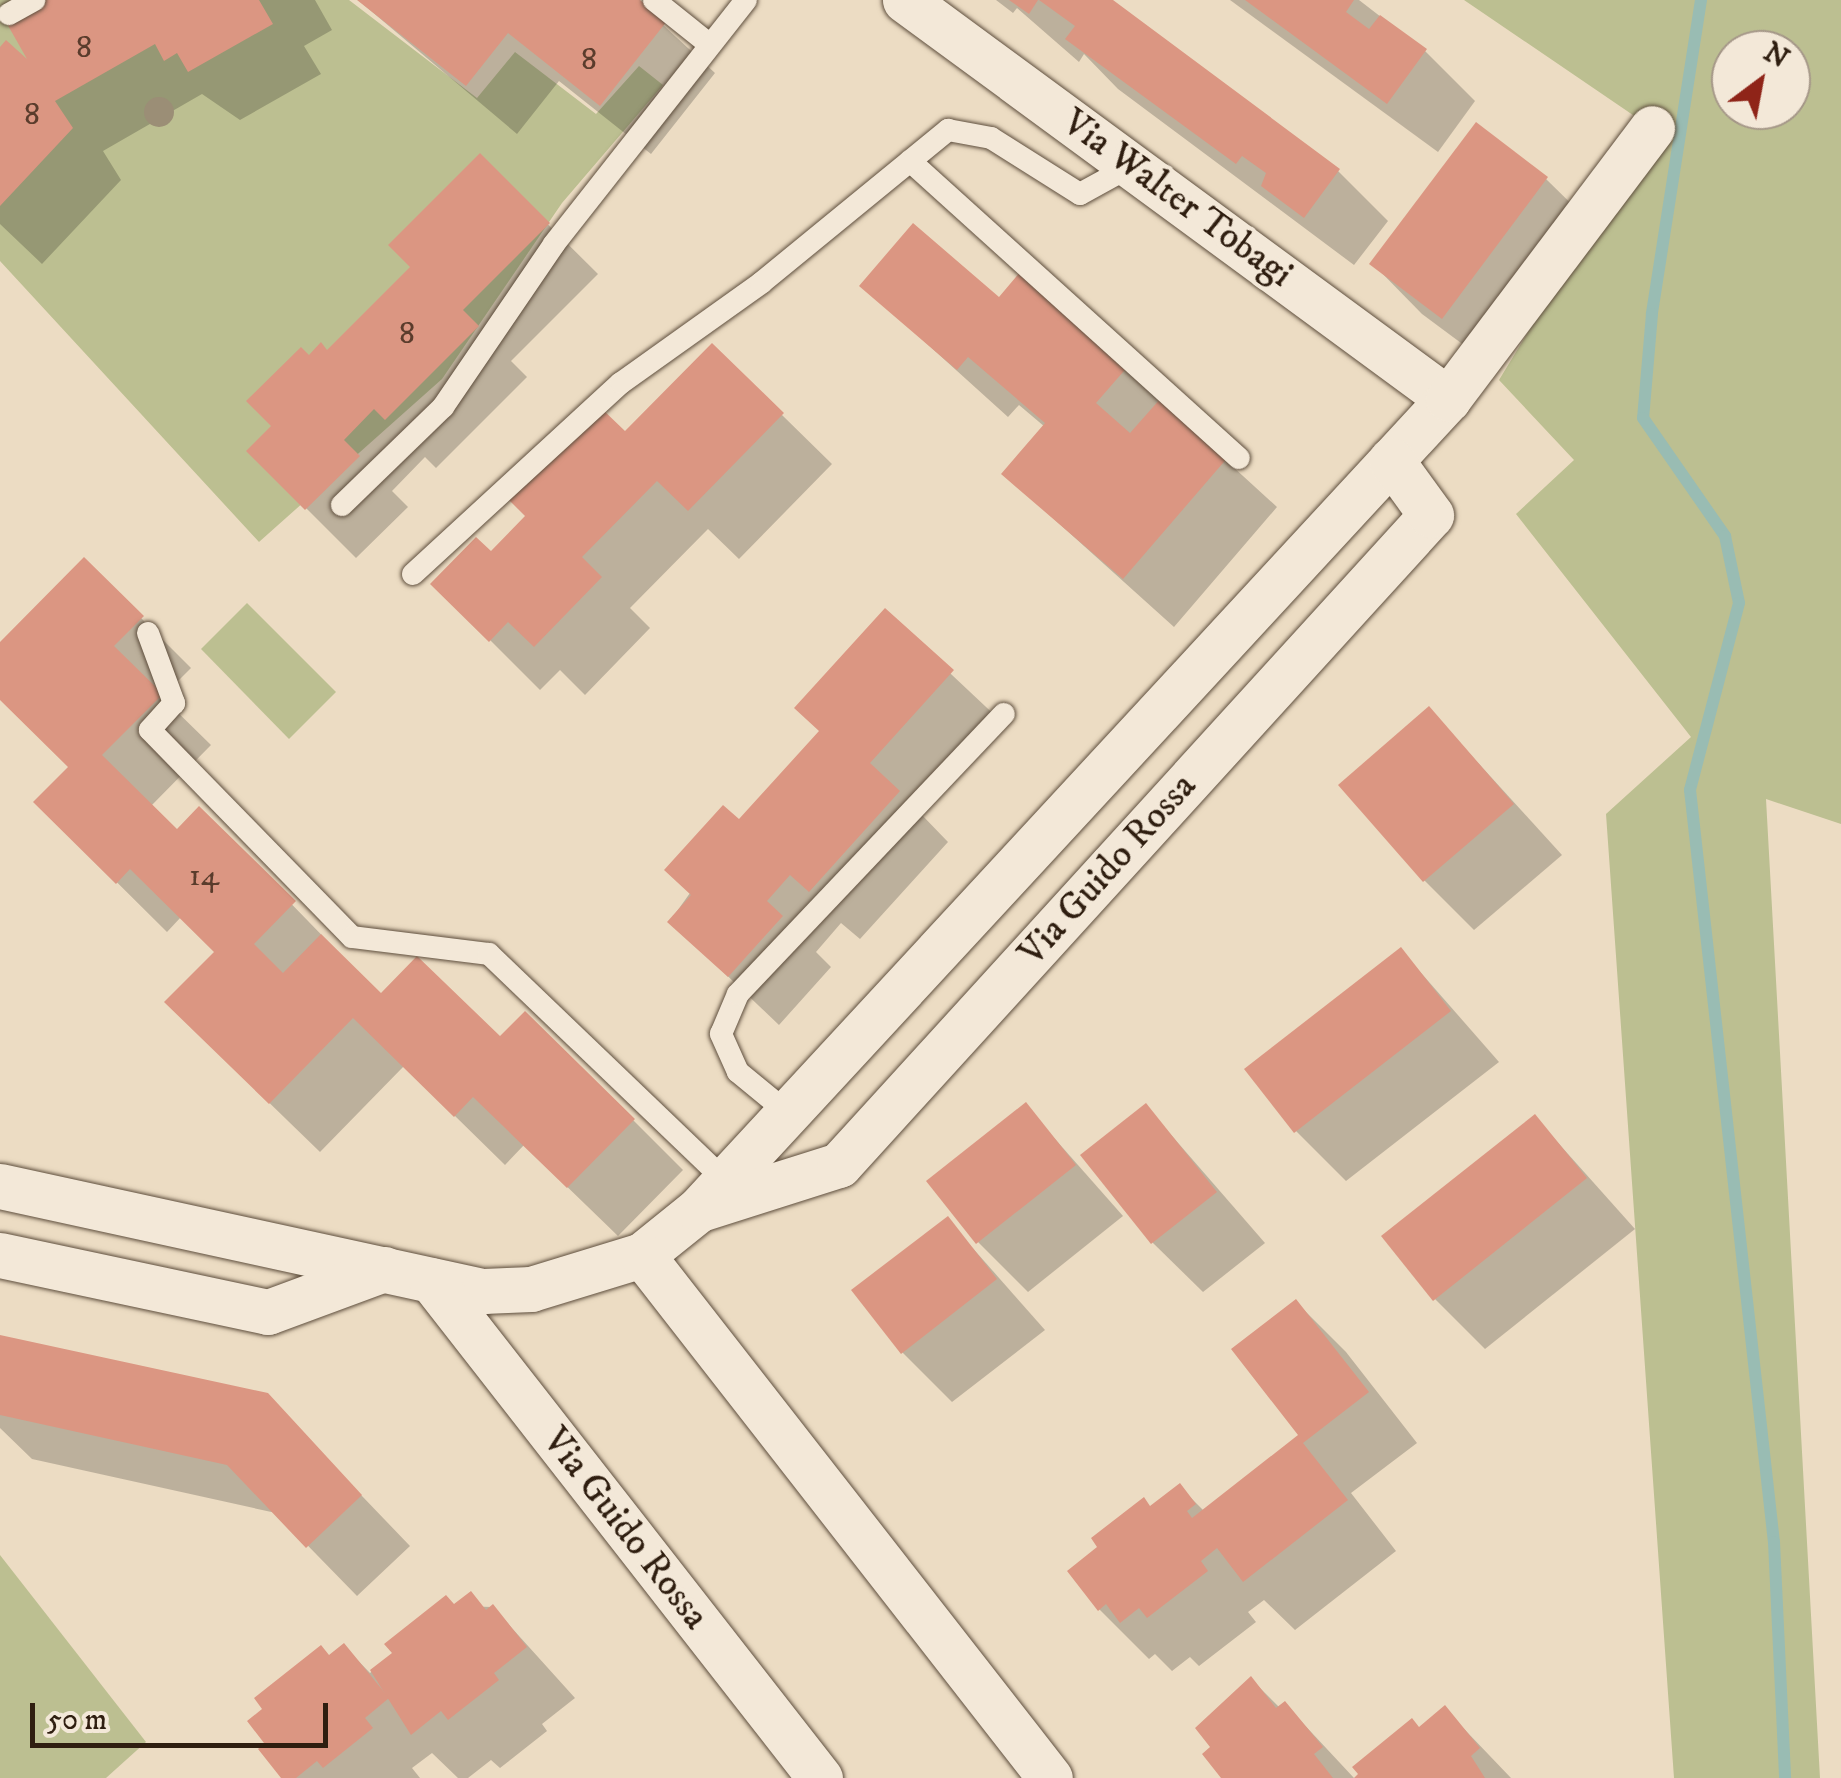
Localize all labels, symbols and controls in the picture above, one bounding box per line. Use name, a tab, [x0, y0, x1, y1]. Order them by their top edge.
house number: 8	[76, 29, 92, 67]
north arrow	[1711, 30, 1811, 130]
text: N	[1757, 35, 1795, 77]
house number: 8	[581, 41, 597, 79]
house number: 8	[24, 96, 40, 134]
street label: Via Walter Tobagi	[1053, 100, 1301, 298]
house number: 8	[399, 315, 415, 353]
street label: Via Guido Rossa	[1010, 764, 1206, 976]
house number: 14	[189, 857, 219, 895]
street label: Via Guido Rossa	[532, 1419, 718, 1639]
scale bar	[35, 1683, 332, 1745]
text: 50 m	[47, 1702, 107, 1739]

